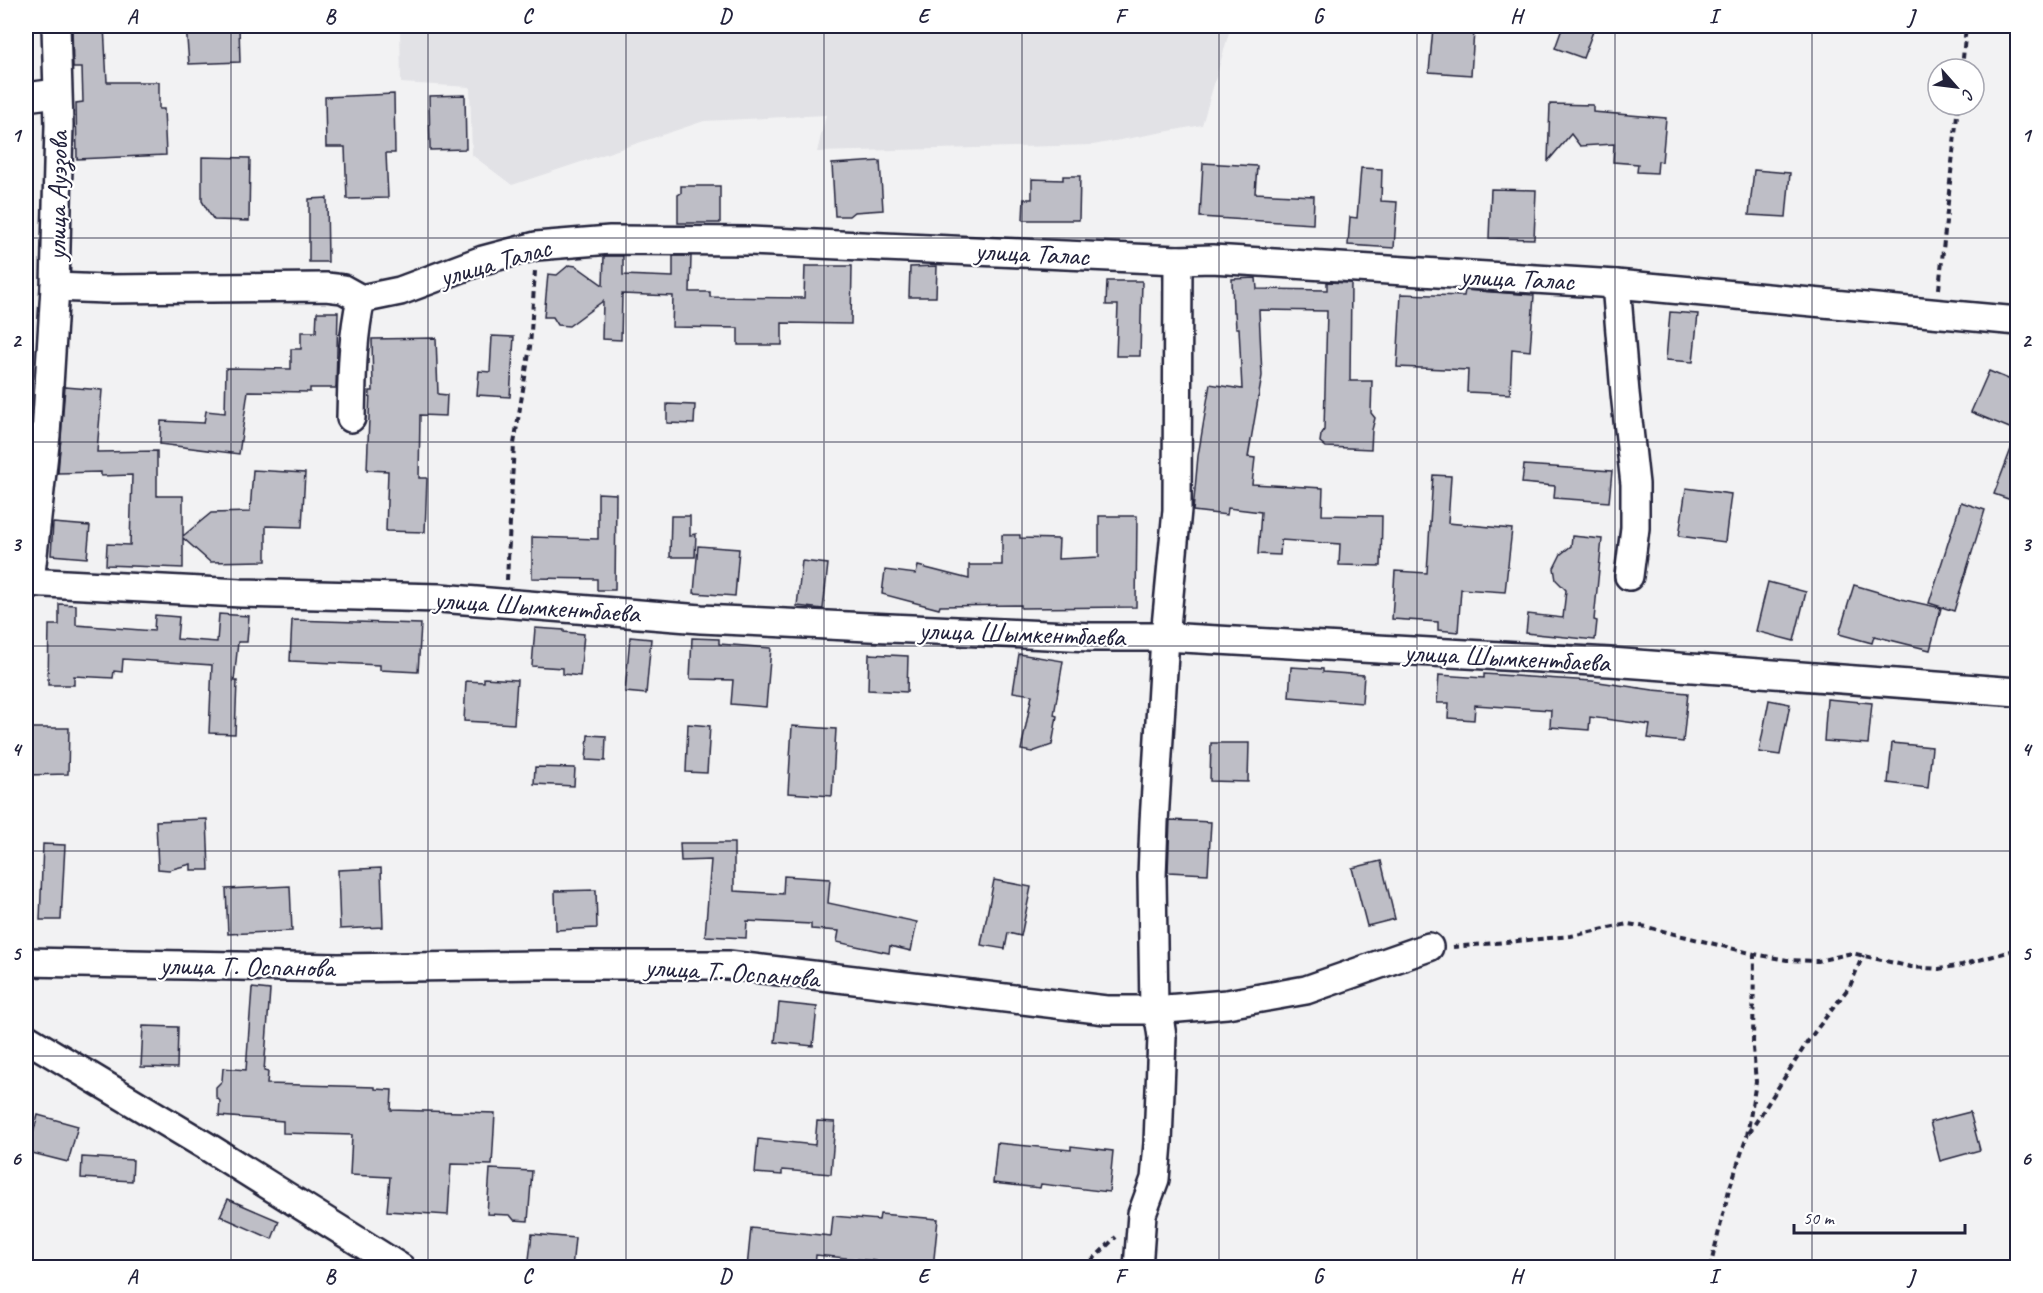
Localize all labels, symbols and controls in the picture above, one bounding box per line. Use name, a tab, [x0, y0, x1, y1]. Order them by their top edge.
text: A	[127, 4, 139, 29]
text: B	[325, 4, 337, 29]
text: C	[522, 4, 534, 29]
text: D	[719, 4, 733, 29]
text: E	[918, 4, 932, 29]
text: F	[1115, 4, 1129, 29]
text: G	[1313, 4, 1326, 29]
text: H	[1510, 4, 1525, 29]
text: I	[1709, 4, 1722, 29]
text: J	[1906, 4, 1918, 29]
north arrow	[1926, 57, 1986, 117]
text: С	[1957, 85, 1979, 104]
text: 1	[12, 123, 23, 148]
text: 1	[2022, 123, 2033, 148]
street label: улица Ауэзова	[38, 129, 77, 263]
street label: улица Талас	[433, 229, 557, 295]
street label: улица Талас	[972, 232, 1092, 274]
street label: улица Талас	[1457, 257, 1577, 299]
text: 2	[12, 328, 23, 353]
text: 2	[2022, 328, 2033, 353]
text: 3	[12, 532, 23, 557]
text: 3	[2022, 532, 2033, 557]
street label: улица Шымкентбаева	[431, 581, 643, 631]
street label: улица Шымкентбаева	[916, 612, 1128, 654]
street label: улица Шымкентбаева	[1401, 634, 1613, 680]
text: 4	[12, 737, 24, 762]
text: 4	[2022, 737, 2034, 762]
text: 5	[12, 941, 23, 966]
text: 5	[2022, 941, 2033, 966]
street label: улица Т. Оспанова	[157, 947, 337, 985]
street label: улица Т. Оспанова	[642, 948, 823, 996]
text: 6	[11, 1146, 22, 1171]
text: 6	[2021, 1146, 2032, 1171]
scale bar	[1794, 1197, 1965, 1235]
text: 50 m	[1803, 1207, 1836, 1229]
text: A	[127, 1264, 139, 1289]
text: B	[325, 1264, 337, 1289]
text: C	[522, 1264, 534, 1289]
text: D	[719, 1264, 733, 1289]
text: E	[918, 1264, 932, 1289]
text: F	[1115, 1264, 1129, 1289]
text: G	[1313, 1264, 1326, 1289]
text: H	[1510, 1264, 1525, 1289]
text: I	[1709, 1264, 1722, 1289]
text: J	[1906, 1264, 1918, 1289]

